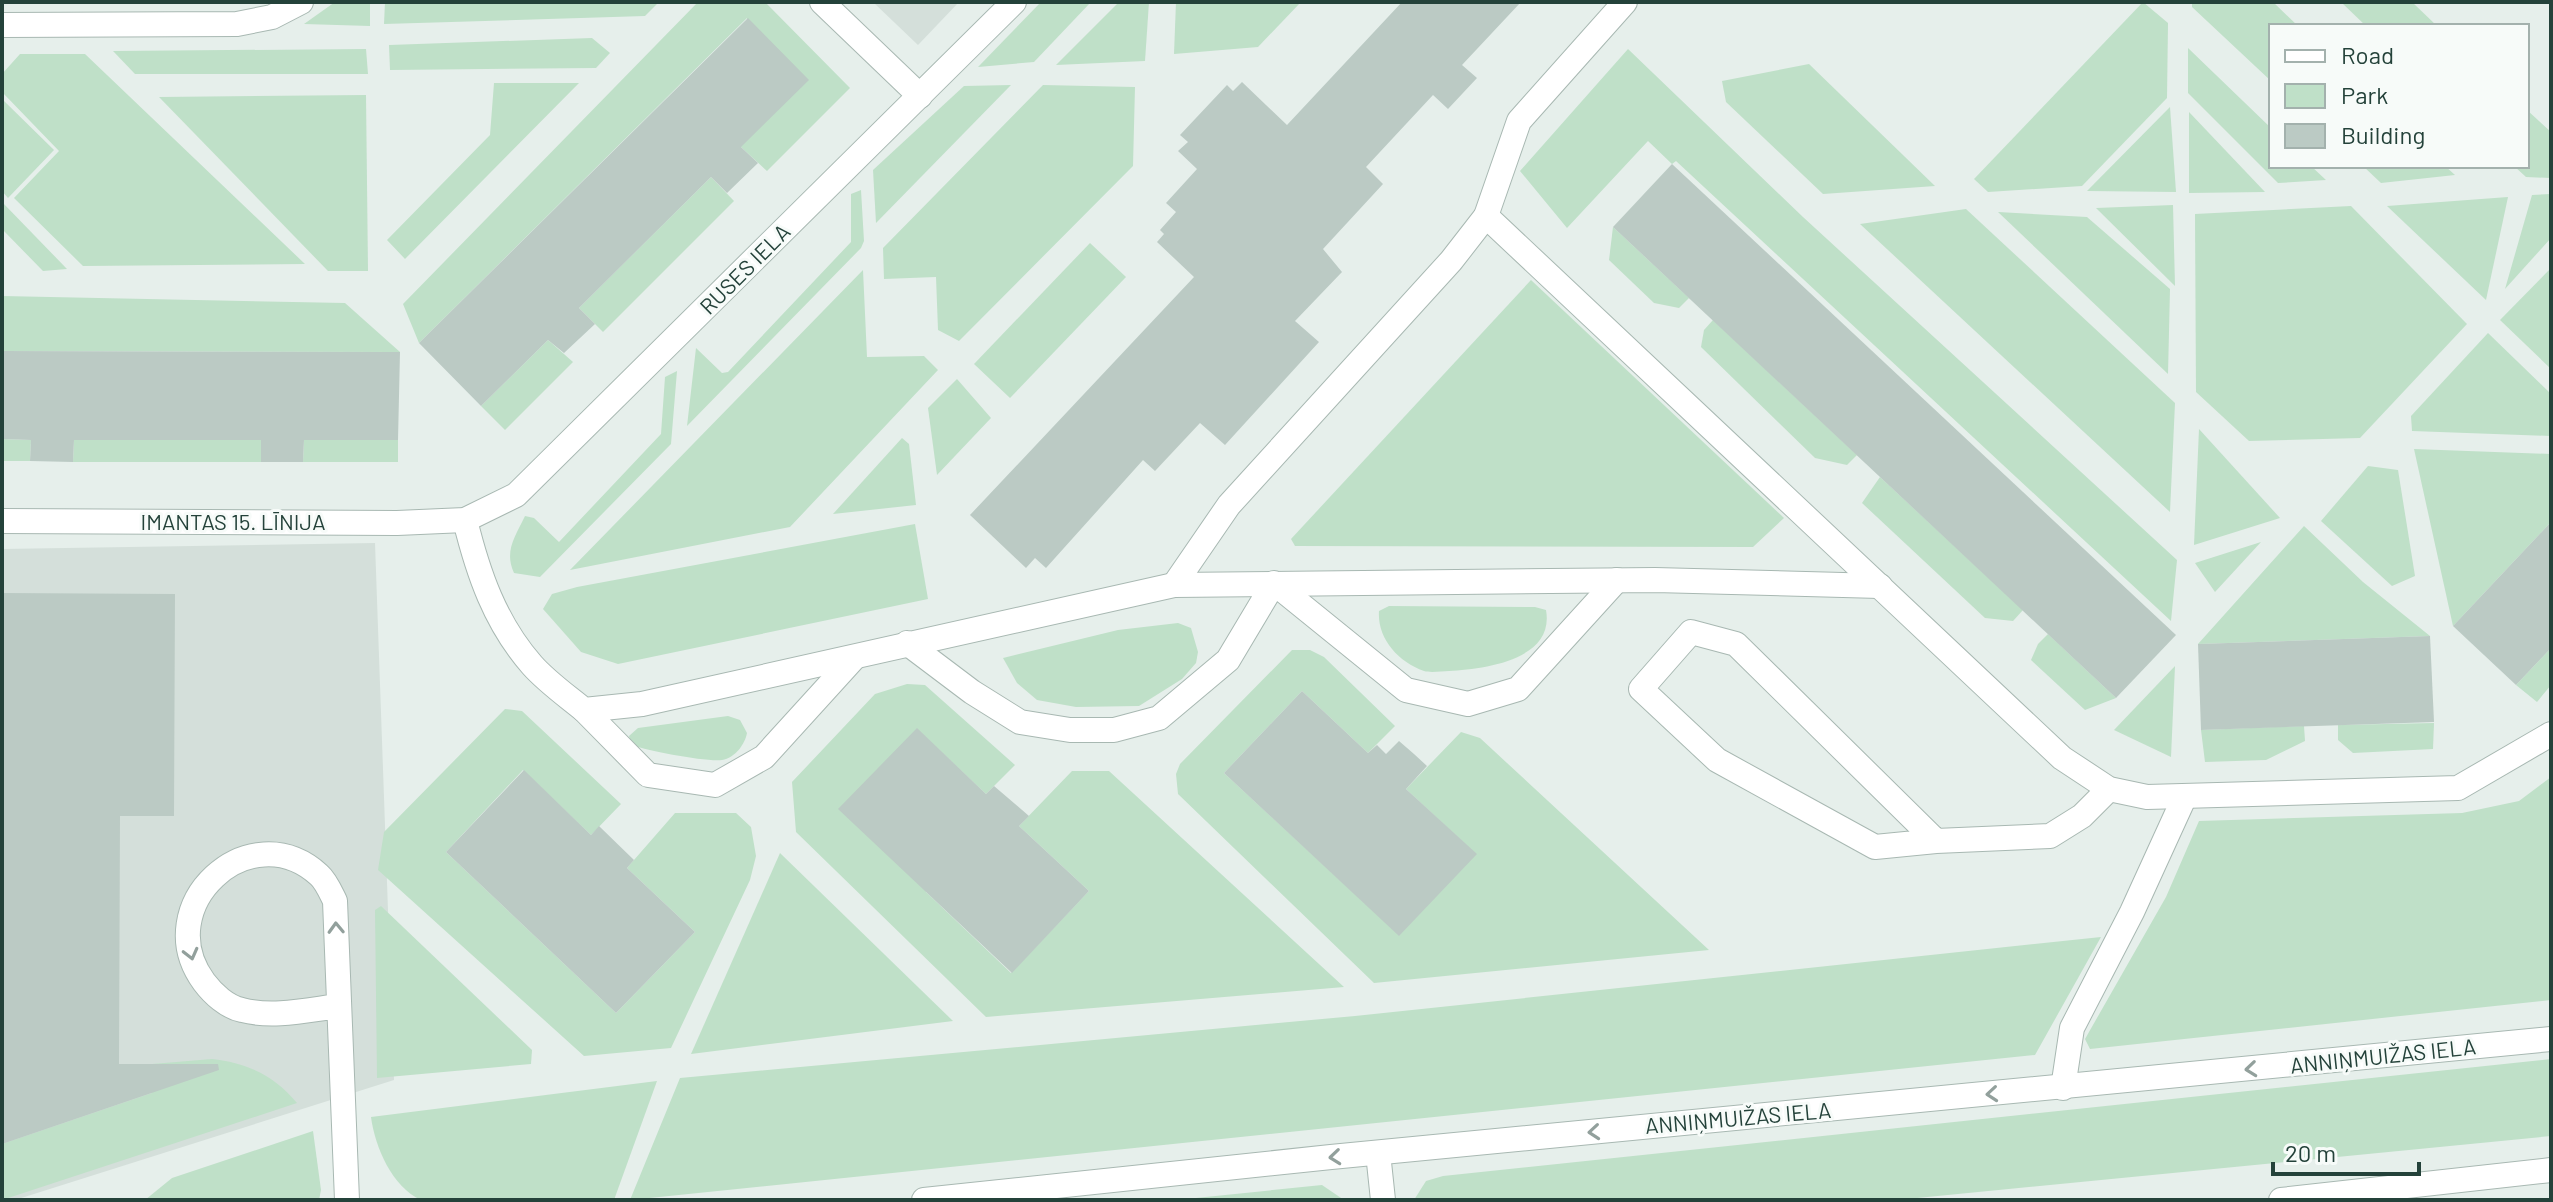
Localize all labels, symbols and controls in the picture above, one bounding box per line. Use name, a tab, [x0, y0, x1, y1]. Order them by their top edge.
legend	[2269, 24, 2529, 168]
text: Road	[2341, 40, 2394, 69]
text: Park	[2341, 80, 2388, 109]
text: Building	[2341, 120, 2425, 149]
street label: RUSES IELA	[694, 218, 795, 319]
street label: IMANTAS 15. LĪNIJA	[140, 508, 326, 534]
one-way arrow	[328, 921, 345, 934]
one-way arrow	[181, 946, 198, 960]
street label: ANNIŅMUIŽAS IELA	[2289, 1032, 2477, 1078]
one-way arrow	[2244, 1060, 2257, 1077]
one-way arrow	[1985, 1086, 1998, 1103]
street label: ANNIŅMUIŽAS IELA	[1644, 1096, 1832, 1138]
one-way arrow	[1587, 1123, 1600, 1140]
scale bar	[2273, 1126, 2419, 1176]
text: 20 m	[2285, 1138, 2336, 1167]
one-way arrow	[1328, 1148, 1341, 1165]

